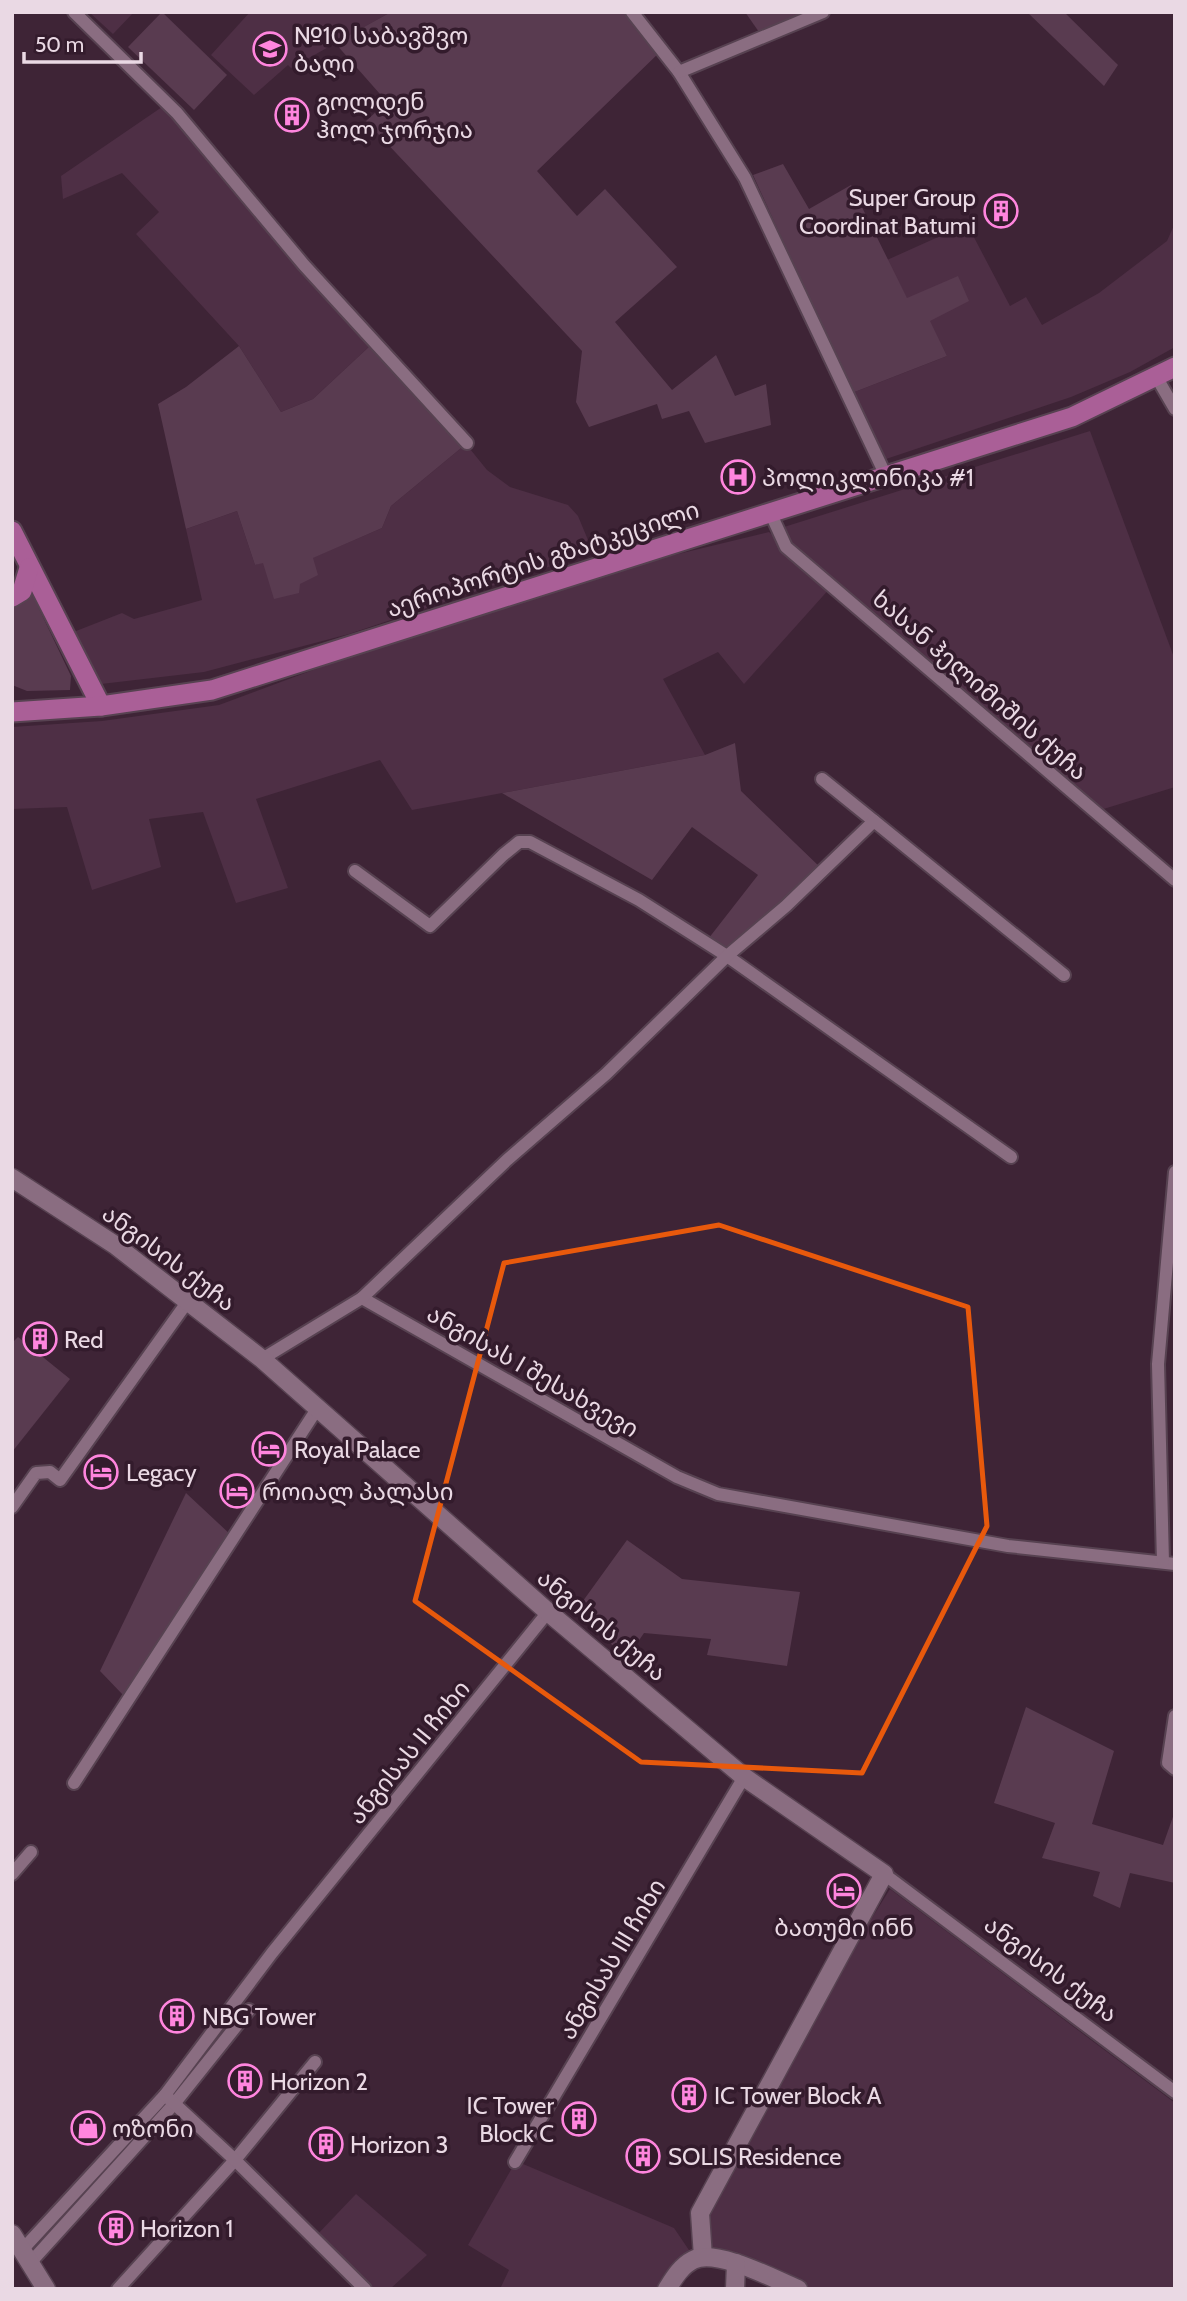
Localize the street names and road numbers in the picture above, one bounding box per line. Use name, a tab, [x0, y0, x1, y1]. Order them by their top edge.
street label: აეროპორტის გზატკეცილი	[383, 495, 703, 623]
street label: ხასან ჰელიმიშის ქუჩა	[867, 584, 1093, 786]
street label: ანგისის ქუჩა	[97, 1199, 241, 1317]
street label: ანგისას I შესახვევი	[422, 1299, 644, 1443]
street label: ანგისის ქუჩა	[532, 1563, 672, 1687]
street label: ანგისას II ჩიხი	[342, 1674, 476, 1830]
street label: ანგისას III ჩიხი	[553, 1873, 671, 2045]
street label: ანგისის ქუჩა	[979, 1910, 1123, 2028]

